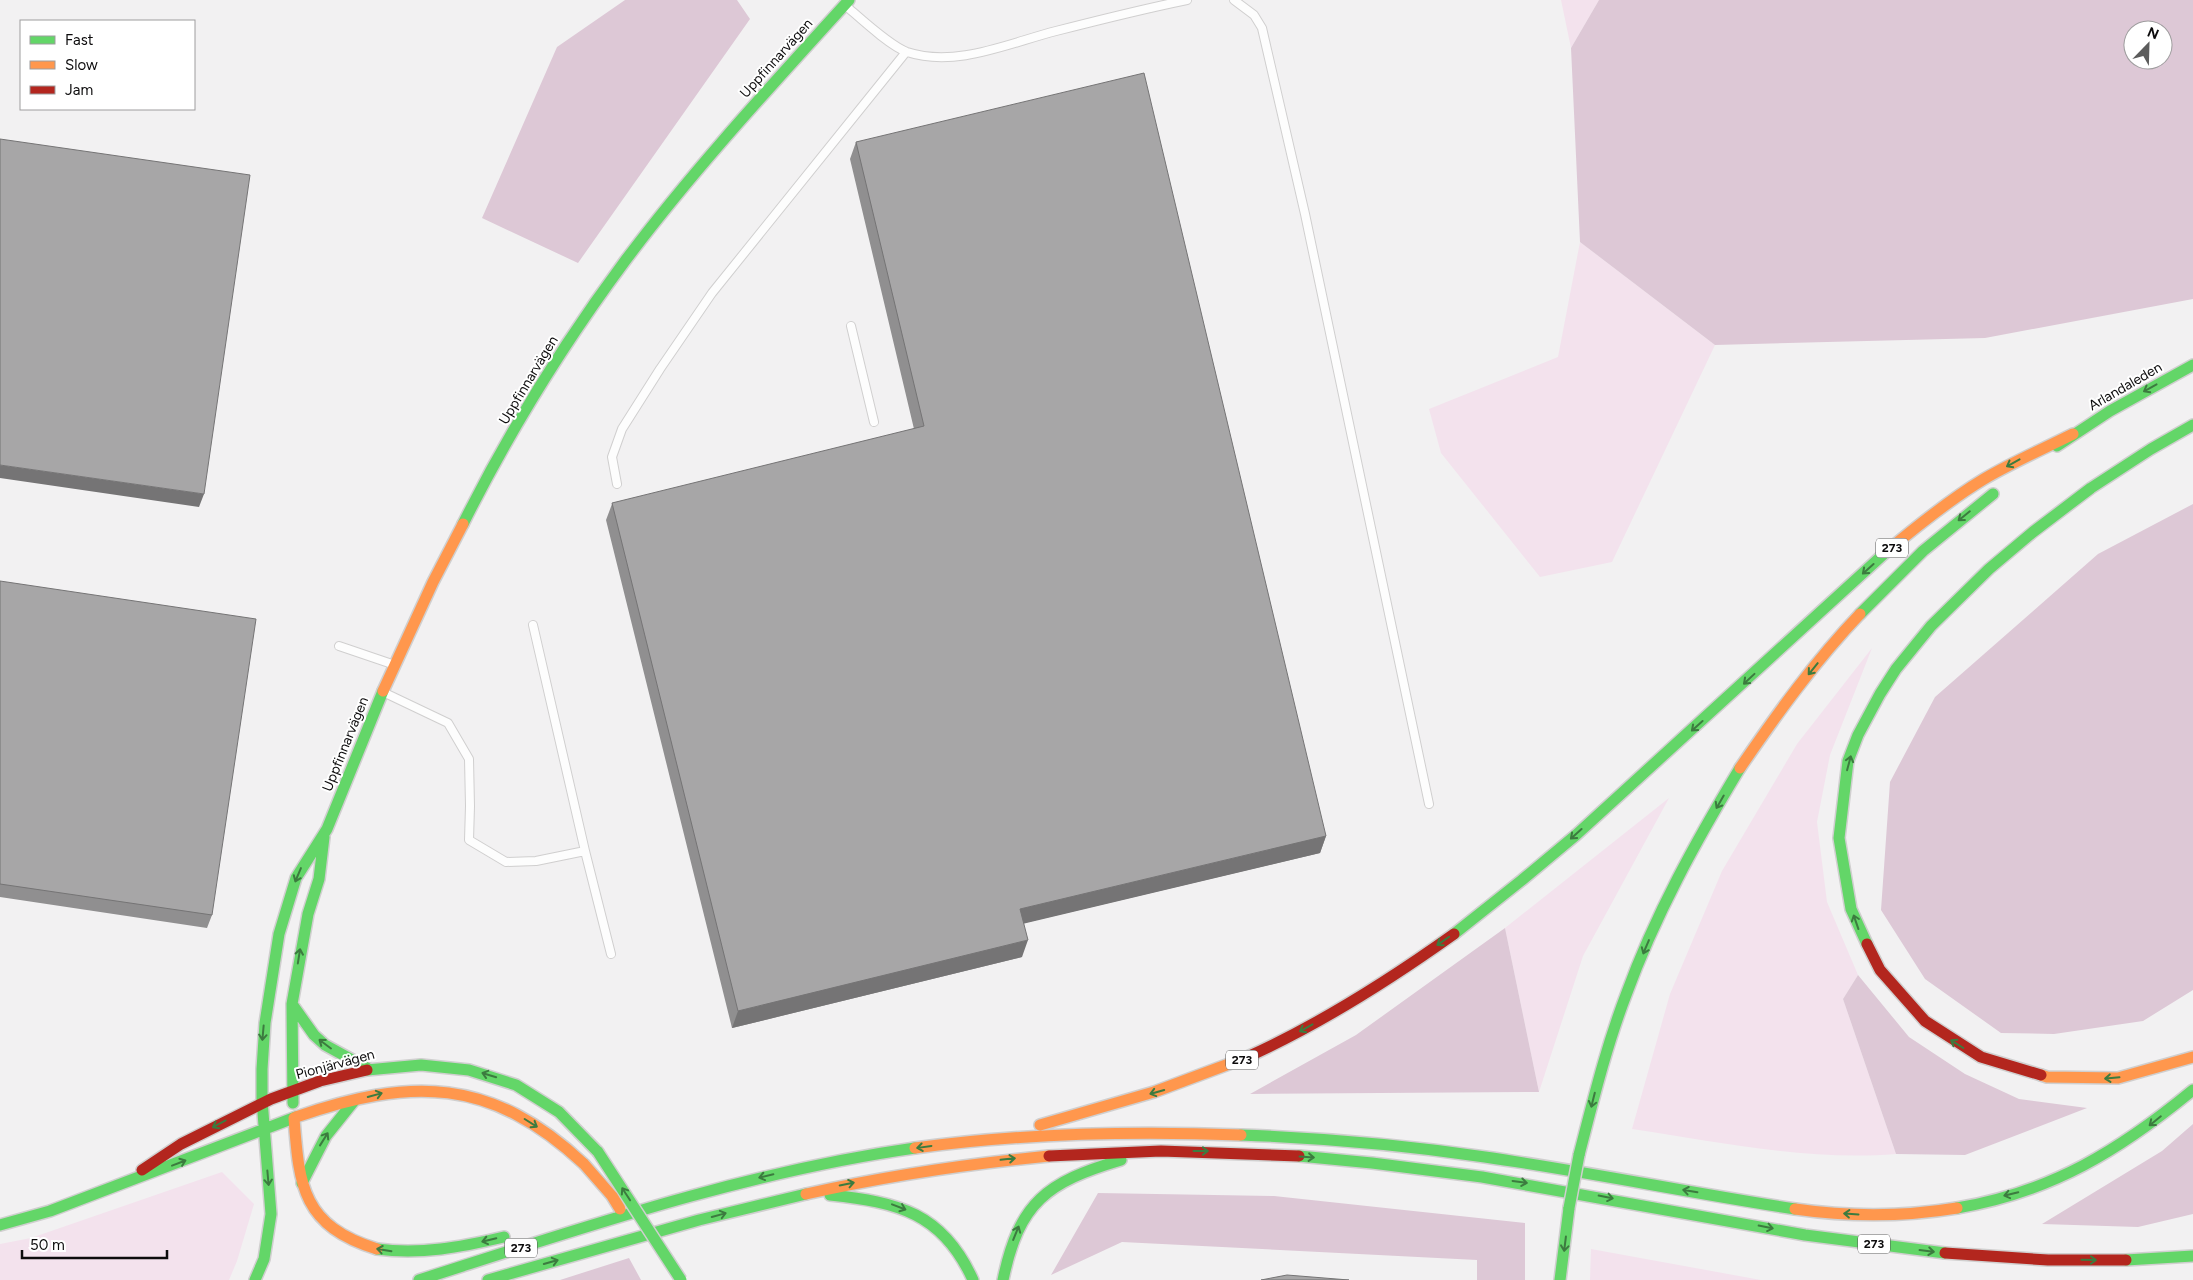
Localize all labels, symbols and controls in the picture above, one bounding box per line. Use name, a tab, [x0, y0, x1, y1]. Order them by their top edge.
street label: Uppfinnarvägen	[736, 15, 816, 101]
legend	[20, 20, 195, 110]
north arrow	[2123, 20, 2173, 70]
text: N	[2145, 24, 2161, 43]
text: Fast	[65, 31, 94, 49]
text: Slow	[65, 56, 98, 74]
text: Jam	[65, 81, 93, 99]
street label: Uppfinnarvägen	[495, 333, 562, 428]
street label: Arlandaleden	[2085, 358, 2165, 414]
one-way arrow	[2144, 384, 2158, 394]
one-way arrow	[2006, 458, 2021, 468]
one-way arrow	[1958, 511, 1971, 522]
road number: 273	[1876, 538, 1908, 558]
one-way arrow	[1861, 563, 1874, 574]
one-way arrow	[1808, 662, 1819, 675]
one-way arrow	[1742, 673, 1755, 685]
street label: Uppfinnarvägen	[319, 694, 372, 794]
one-way arrow	[1691, 720, 1704, 732]
one-way arrow	[1844, 755, 1854, 771]
one-way arrow	[1714, 795, 1724, 809]
one-way arrow	[1570, 829, 1583, 840]
one-way arrow	[293, 867, 302, 882]
one-way arrow	[1851, 915, 1860, 930]
one-way arrow	[1436, 936, 1450, 946]
one-way arrow	[1640, 939, 1650, 954]
one-way arrow	[295, 949, 305, 965]
one-way arrow	[1299, 1024, 1314, 1034]
one-way arrow	[258, 1025, 268, 1041]
one-way arrow	[318, 1039, 332, 1049]
one-way arrow	[1950, 1039, 1964, 1050]
street label: Pionjärvägen	[294, 1046, 377, 1083]
road number: 273	[1226, 1050, 1258, 1070]
one-way arrow	[482, 1070, 498, 1080]
one-way arrow	[2105, 1073, 2121, 1083]
one-way arrow	[1149, 1088, 1165, 1097]
one-way arrow	[367, 1090, 383, 1100]
one-way arrow	[1588, 1092, 1597, 1108]
one-way arrow	[2149, 1116, 2162, 1127]
one-way arrow	[524, 1118, 538, 1128]
one-way arrow	[211, 1119, 226, 1129]
one-way arrow	[319, 1133, 329, 1147]
one-way arrow	[917, 1143, 933, 1153]
one-way arrow	[1193, 1146, 1209, 1156]
one-way arrow	[1299, 1152, 1315, 1161]
one-way arrow	[1000, 1155, 1016, 1164]
one-way arrow	[171, 1158, 186, 1168]
one-way arrow	[264, 1169, 273, 1185]
one-way arrow	[758, 1172, 774, 1181]
one-way arrow	[839, 1178, 855, 1188]
one-way arrow	[1512, 1178, 1528, 1188]
one-way arrow	[1683, 1186, 1699, 1196]
one-way arrow	[621, 1188, 631, 1202]
one-way arrow	[2004, 1190, 2020, 1200]
one-way arrow	[1598, 1193, 1614, 1202]
one-way arrow	[891, 1203, 907, 1212]
one-way arrow	[1843, 1209, 1859, 1218]
one-way arrow	[711, 1210, 727, 1219]
one-way arrow	[1758, 1223, 1774, 1233]
one-way arrow	[1012, 1226, 1021, 1241]
scale bar	[22, 1228, 168, 1260]
road number: 273	[1858, 1234, 1890, 1254]
text: 50 m	[30, 1236, 65, 1254]
one-way arrow	[482, 1236, 498, 1245]
one-way arrow	[1560, 1236, 1570, 1252]
road number: 273	[505, 1238, 537, 1258]
one-way arrow	[376, 1245, 392, 1255]
one-way arrow	[1918, 1246, 1934, 1256]
one-way arrow	[2080, 1255, 2097, 1265]
one-way arrow	[543, 1256, 559, 1266]

